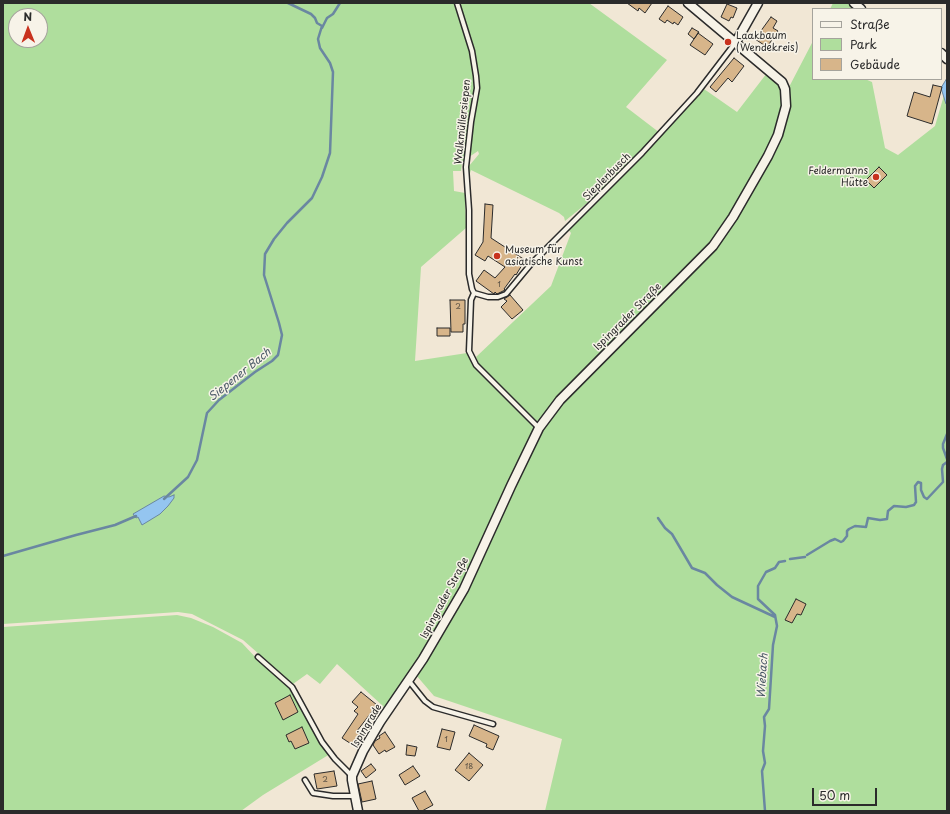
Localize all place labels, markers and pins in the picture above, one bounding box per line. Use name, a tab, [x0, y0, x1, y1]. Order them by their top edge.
place label: Laakbaum (Wendekreis)	[736, 30, 799, 54]
marker: Laakbaum (Wendekreis)	[723, 37, 733, 47]
place label: Feldermanns Hütte	[808, 165, 868, 188]
marker: Feldermanns Hütte	[871, 172, 881, 182]
place label: Museum für asiatische Kunst	[505, 244, 583, 268]
marker: Museum für asiatische Kunst	[492, 251, 502, 261]

